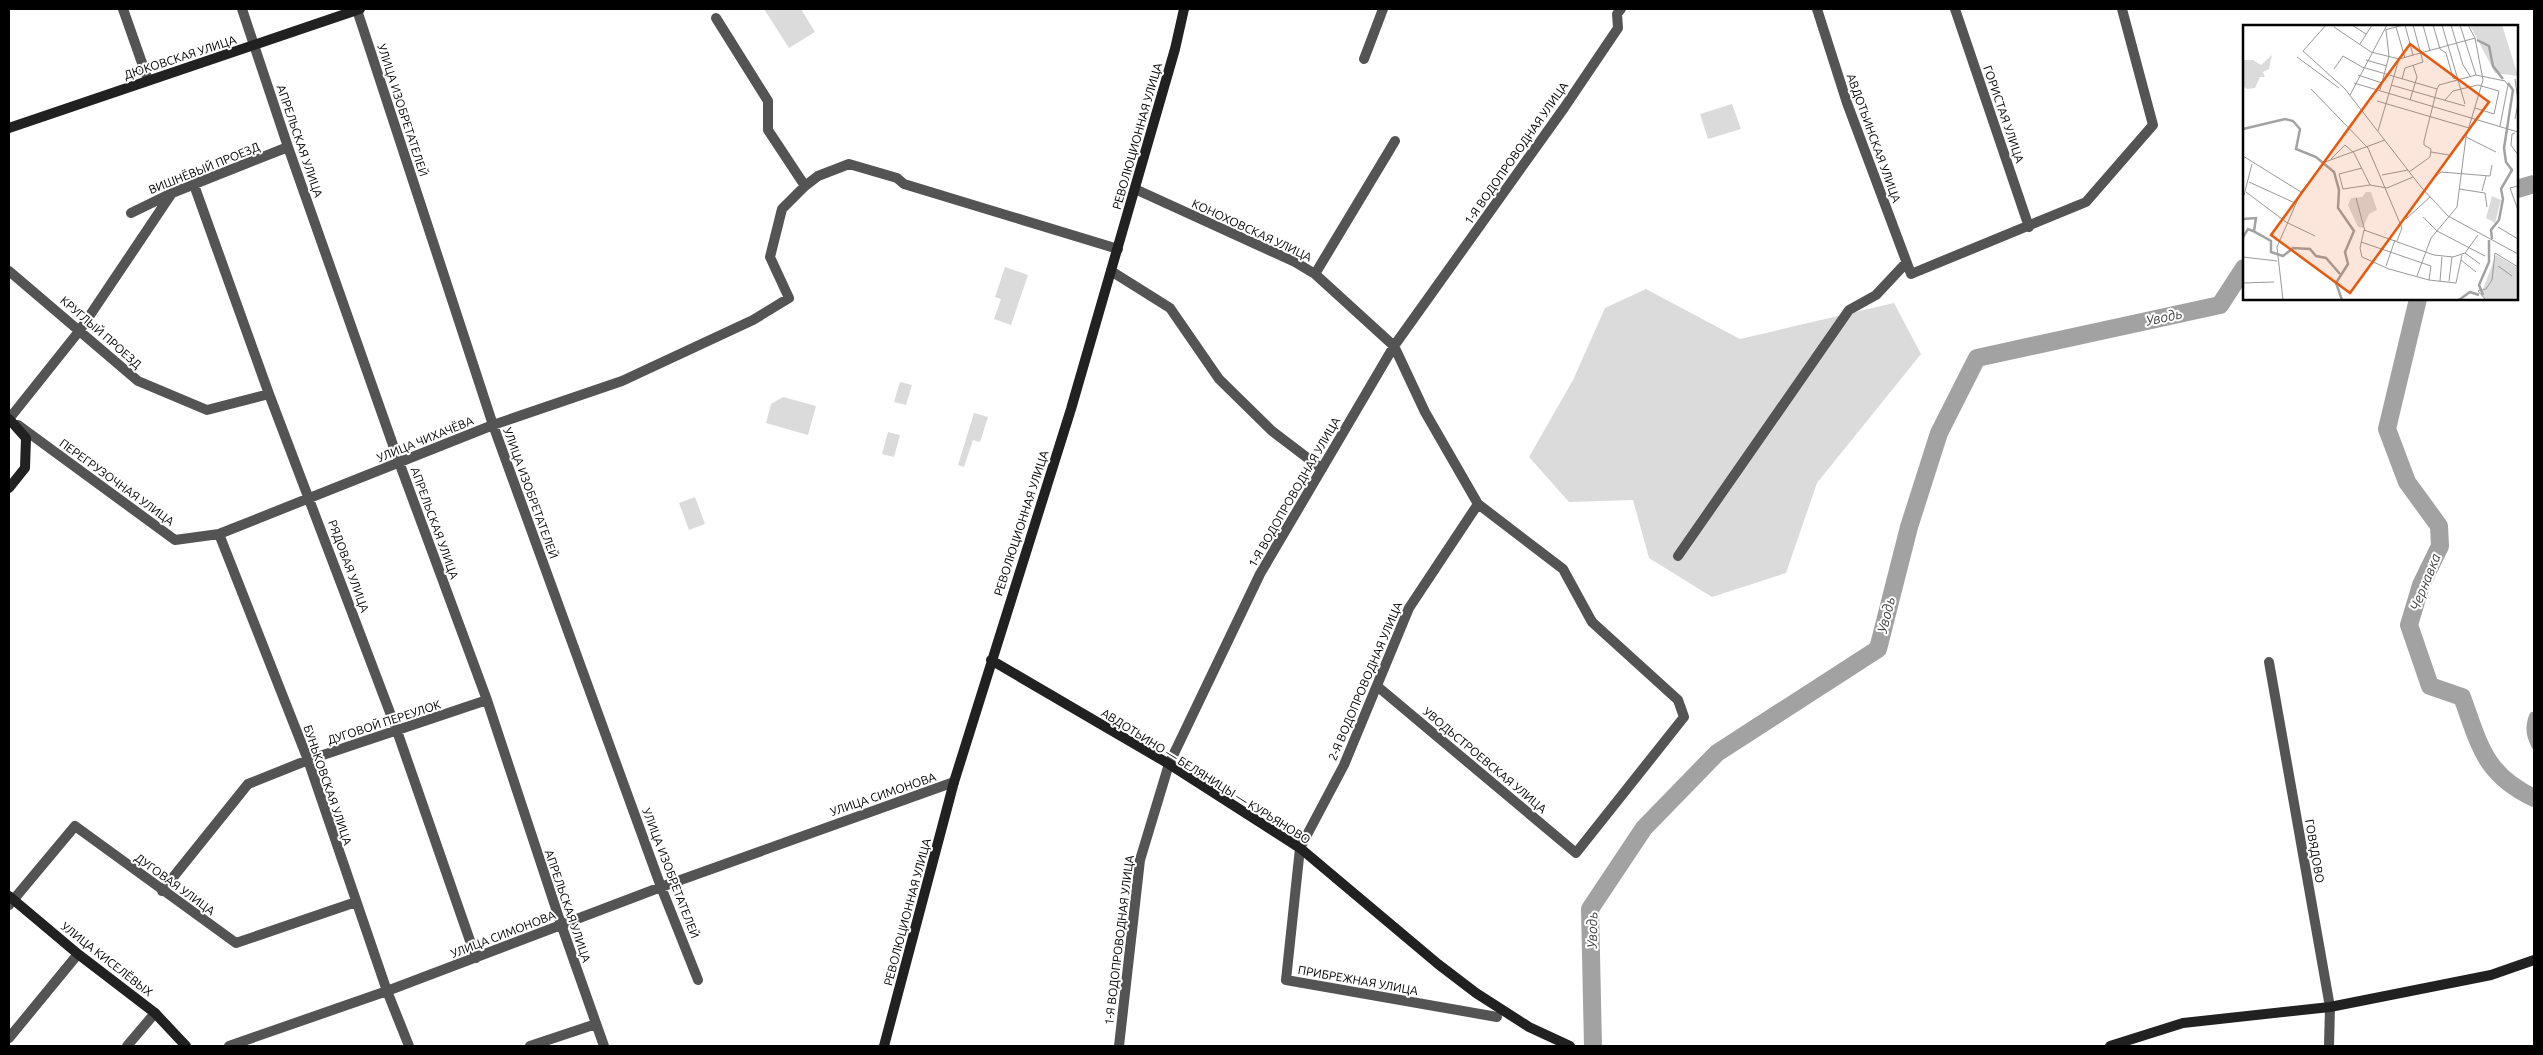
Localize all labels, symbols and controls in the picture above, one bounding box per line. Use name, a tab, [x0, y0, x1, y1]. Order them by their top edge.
inset map	[2243, 25, 2518, 300]
street label: ДЮКОВСКАЯ УЛИЦА	[122, 33, 238, 81]
street label: УЛИЦА ИЗОБРЕТАТЕЛЕЙ	[375, 42, 431, 178]
street label: РЕВОЛЮЦИОННАЯ УЛИЦА	[1110, 61, 1164, 211]
street label: ГОРИСТАЯ УЛИЦА	[1981, 64, 2027, 165]
street label: АВДОТЬИНСКАЯ УЛИЦА	[1845, 72, 1904, 205]
street label: 1-Я ВОДОПРОВОДНАЯ УЛИЦА	[1462, 79, 1570, 227]
street label: АПРЕЛЬСКАЯ УЛИЦА	[275, 83, 325, 199]
street label: ВИШНЁВЫЙ ПРОЕЗД	[147, 140, 261, 196]
street label: КОНОХОВСКАЯ УЛИЦА	[1190, 196, 1314, 264]
street label: КРУГЛЫЙ ПРОЕЗД	[58, 293, 144, 371]
water label: Уводь	[2143, 305, 2184, 329]
street label: УЛИЦА ЧИХАЧЁВА	[375, 414, 475, 464]
street label: 1-Я ВОДОПРОВОДНАЯ УЛИЦА	[1246, 415, 1342, 569]
street label: УЛИЦА ИЗОБРЕТАТЕЛЕЙ	[501, 426, 561, 560]
street label: ПЕРЕГРУЗОЧНАЯ УЛИЦА	[57, 436, 177, 528]
street label: РЕВОЛЮЦИОННАЯ УЛИЦА	[991, 448, 1051, 597]
street label: АПРЕЛЬСКАЯ УЛИЦА	[409, 465, 461, 581]
street label: РЯДОВАЯ УЛИЦА	[326, 518, 372, 614]
water label: Чернавка	[2406, 551, 2444, 613]
water label: Уводь	[1874, 595, 1898, 636]
street label: 2-Я ВОДОПРОВОДНАЯ УЛИЦА	[1326, 600, 1404, 762]
street label: ДУГОВОЙ ПЕРЕУЛОК	[326, 697, 443, 747]
street label: УВОДЬСТРОЕВСКАЯ УЛИЦА	[1421, 705, 1549, 816]
street label: АВДОТЬИНО — БЕЛЯНИЦЫ — КУРЬЯНОВО	[1099, 706, 1313, 846]
street label: БУНЬКОВСКАЯ УЛИЦА	[301, 723, 355, 847]
street label: УЛИЦА СИМОНОВА	[828, 770, 938, 818]
street label: УЛИЦА ИЗОБРЕТАТЕЛЕЙ	[640, 806, 702, 940]
street label: ГОВЯДОВО	[2303, 818, 2327, 884]
street label: РЕВОЛЮЦИОННАЯ УЛИЦА	[881, 837, 933, 987]
street label: АПРЕЛЬСКАЯ УЛИЦА	[543, 848, 593, 964]
street label: ДУГОВАЯ УЛИЦА	[133, 851, 218, 917]
street label: 1-Я ВОДОПРОВОДНАЯ УЛИЦА	[1102, 854, 1136, 1026]
street label: УЛИЦА СИМОНОВА	[449, 908, 557, 960]
water label: Уводь	[1584, 911, 1600, 950]
street label: УЛИЦА КИСЕЛЁВЫХ	[59, 919, 156, 999]
street label: ПРИБРЕЖНАЯ УЛИЦА	[1297, 963, 1419, 997]

